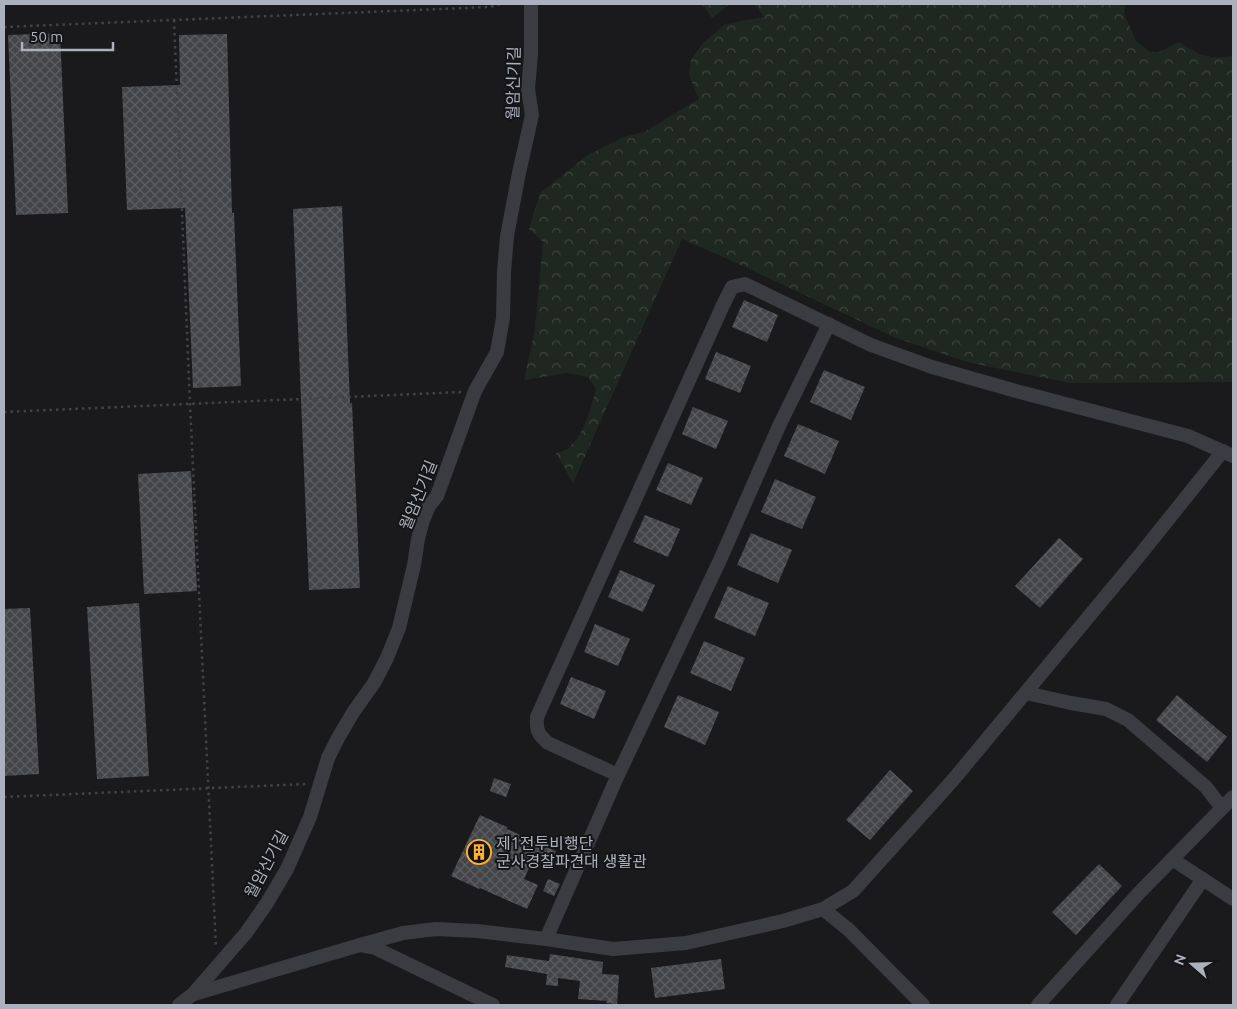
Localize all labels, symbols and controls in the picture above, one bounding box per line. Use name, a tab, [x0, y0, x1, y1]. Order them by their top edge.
scale bar	[22, 20, 114, 52]
text: 50 m	[30, 28, 63, 45]
street label: 월암신기길	[503, 46, 523, 120]
street label: 월암신기길	[396, 458, 440, 532]
street label: 월암신기길	[241, 827, 291, 901]
place label: 제1전투비행단 군사경찰파견대 생활관	[496, 834, 647, 870]
building icon: 제1전투비행단 군사경찰파견대 생활관	[466, 839, 492, 865]
north arrow	[1167, 939, 1217, 989]
text: N	[1170, 952, 1189, 967]

